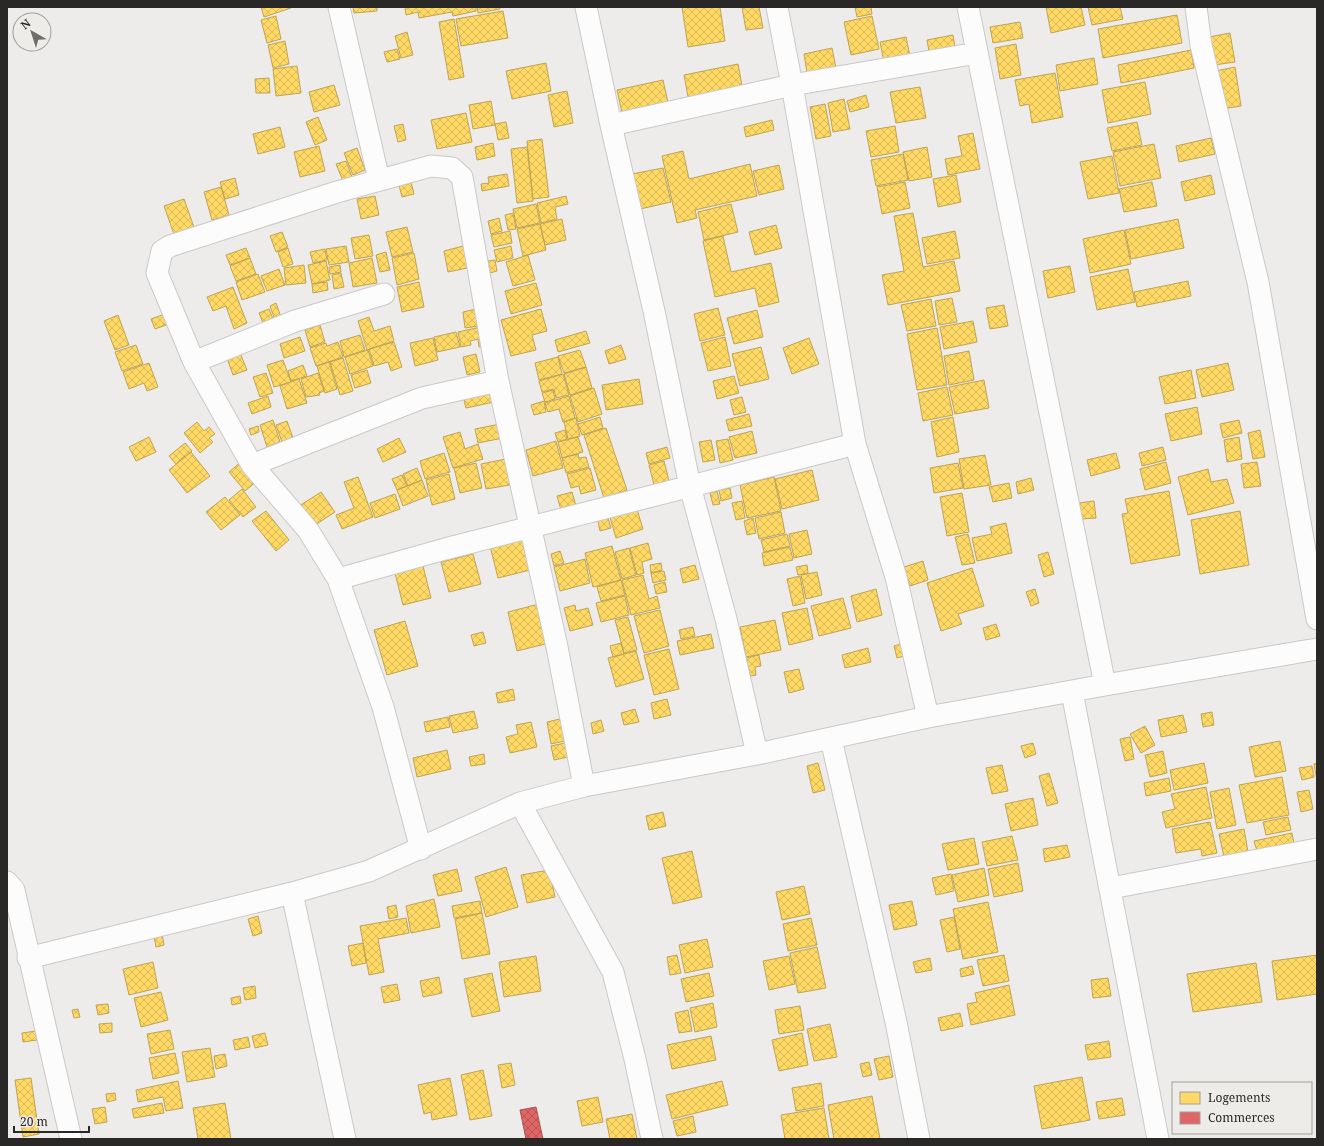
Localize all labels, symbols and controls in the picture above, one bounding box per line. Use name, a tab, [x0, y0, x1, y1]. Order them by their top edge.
north arrow	[12, 12, 52, 52]
text: N	[17, 15, 34, 32]
legend	[1172, 1082, 1312, 1134]
text: Logements	[1208, 1089, 1270, 1106]
scale bar	[14, 1108, 89, 1134]
text: Commerces	[1208, 1109, 1275, 1126]
text: 20 m	[20, 1113, 48, 1130]

